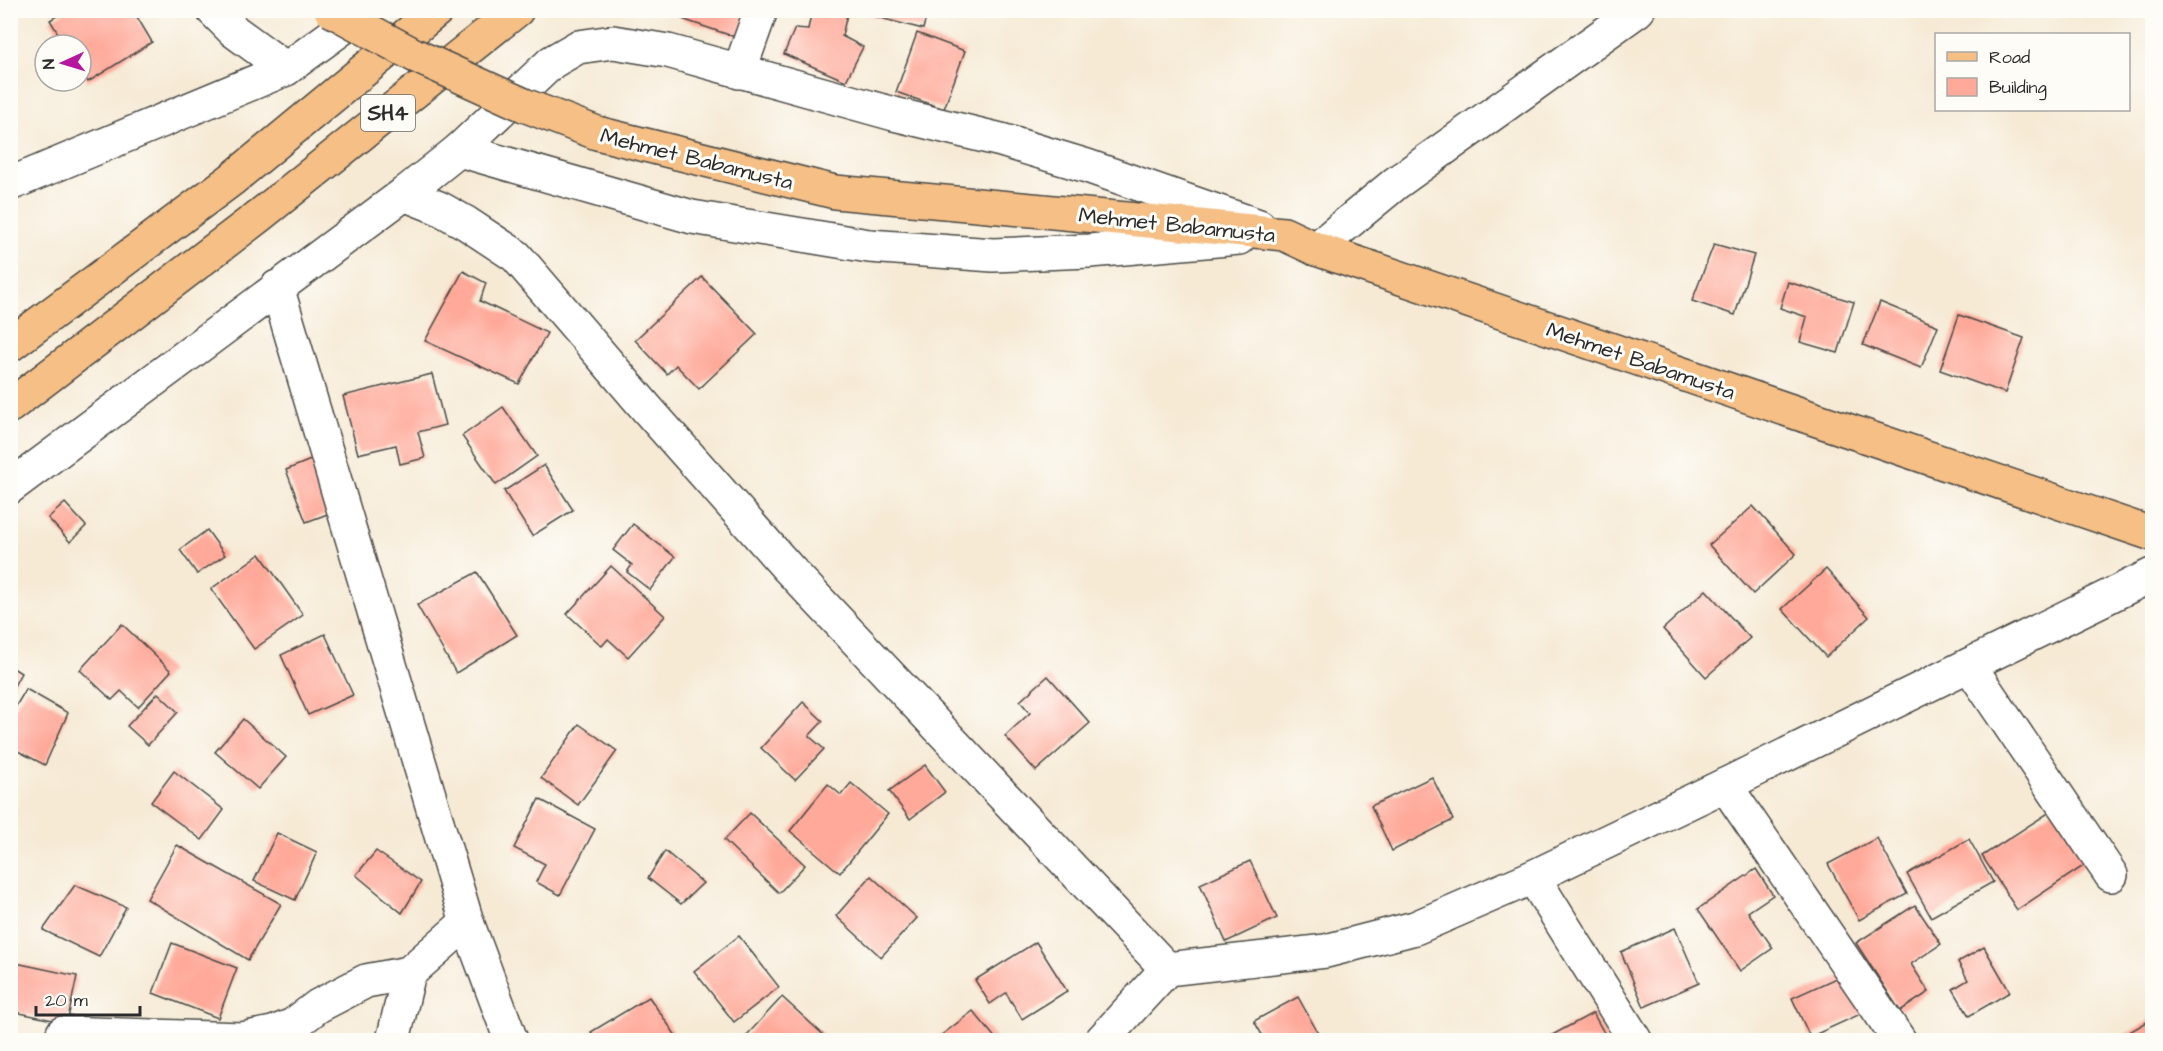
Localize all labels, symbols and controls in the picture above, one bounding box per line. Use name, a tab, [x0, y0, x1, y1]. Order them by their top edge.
north arrow	[33, 33, 93, 93]
legend	[1935, 33, 2130, 111]
text: Road	[1989, 45, 2030, 70]
text: N	[38, 58, 60, 70]
text: Building	[1989, 75, 2047, 101]
road number: SH4	[361, 95, 415, 131]
street label: Mehmet Babamusta	[597, 121, 796, 198]
street label: Mehmet Babamusta	[1077, 200, 1277, 251]
street label: Mehmet Babamusta	[1542, 315, 1739, 408]
scale bar	[36, 979, 140, 1017]
text: 20 m	[45, 988, 88, 1013]

